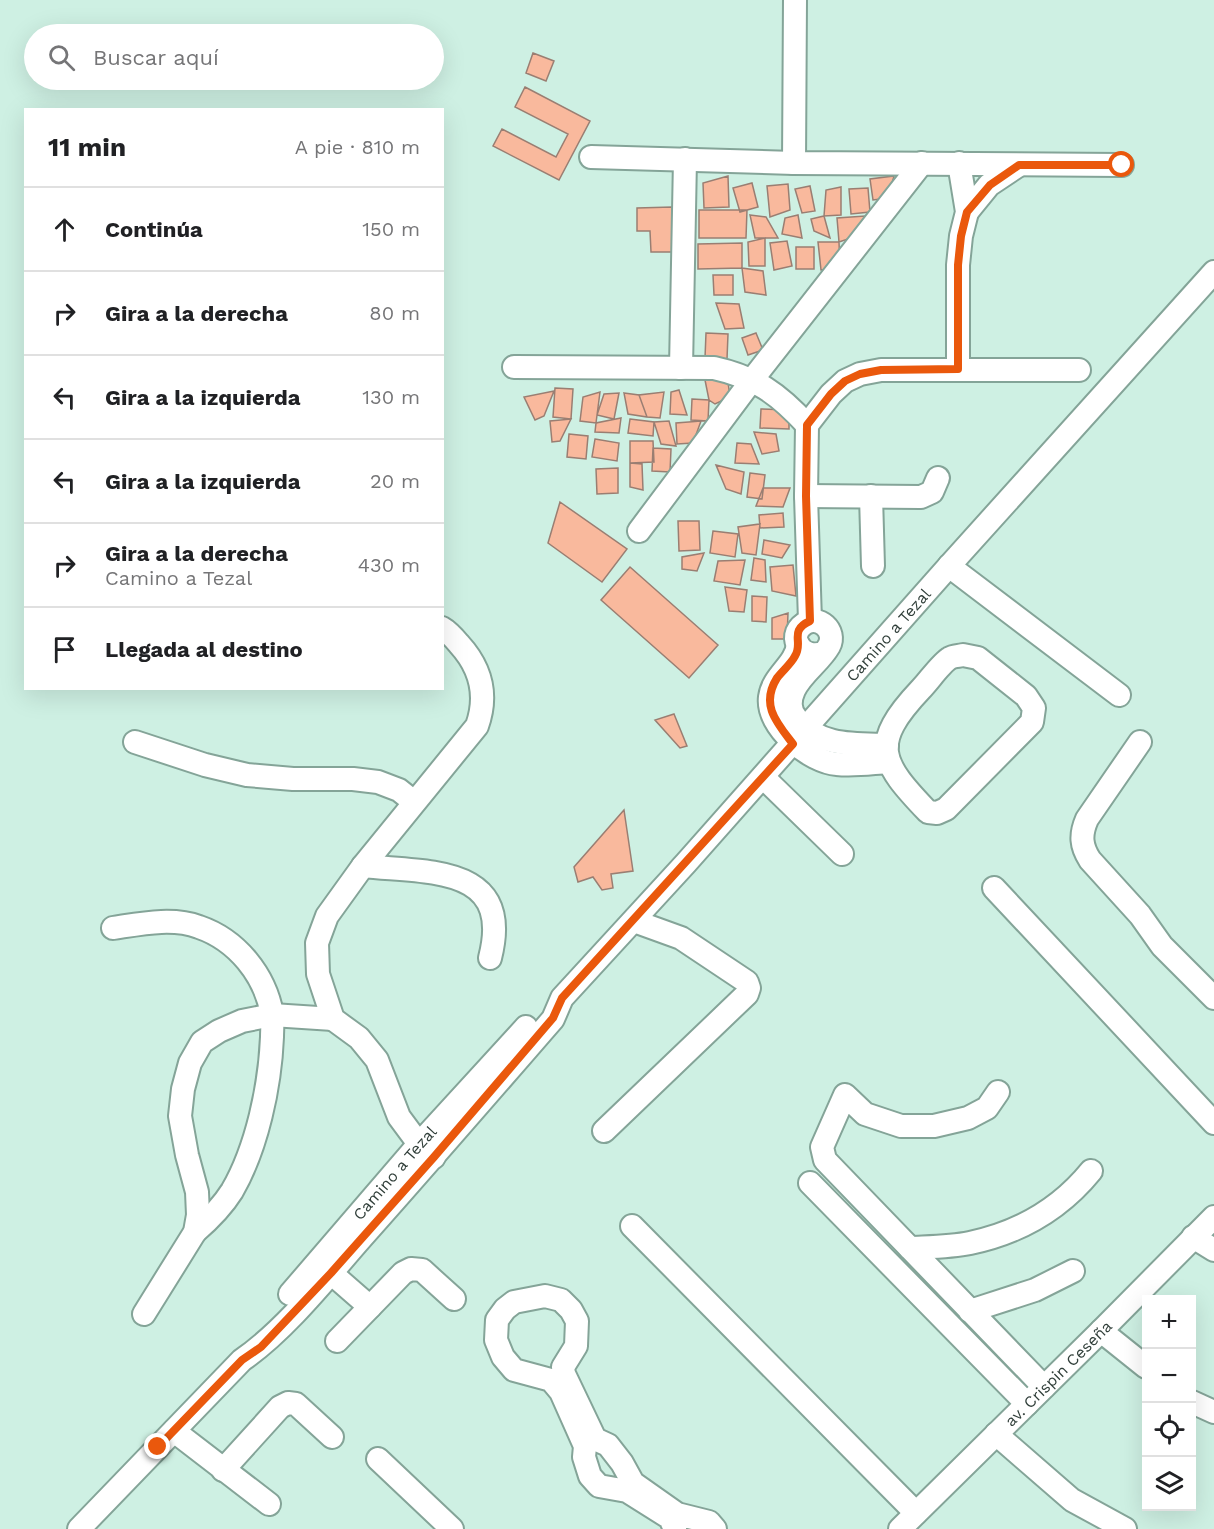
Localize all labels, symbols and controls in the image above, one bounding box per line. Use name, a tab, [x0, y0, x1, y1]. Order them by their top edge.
search box	[24, 24, 444, 90]
icon: search	[45, 41, 78, 74]
text: Buscar aquí	[93, 45, 219, 70]
text: 11 min	[48, 132, 126, 162]
text: A pie · 810 m	[295, 135, 420, 159]
route start	[1108, 151, 1134, 177]
icon: ahead	[48, 213, 81, 246]
text: Continúa	[105, 217, 203, 242]
text: 150 m	[362, 217, 420, 241]
icon: right	[48, 297, 81, 330]
text: Gira a la derecha	[105, 301, 288, 326]
text: 80 m	[369, 301, 420, 325]
icon: left	[48, 381, 81, 414]
text: Gira a la izquierda	[105, 385, 301, 410]
text: 130 m	[362, 385, 420, 409]
icon: left	[48, 465, 81, 498]
text: Gira a la izquierda	[105, 469, 301, 494]
text: 20 m	[370, 469, 420, 493]
text: Gira a la derecha	[105, 541, 288, 566]
icon: right	[48, 549, 81, 582]
text: 430 m	[358, 553, 420, 577]
text: Camino a Tezal	[105, 566, 252, 590]
street label: Camino a Tezal	[842, 585, 935, 685]
icon: arrive	[48, 633, 81, 666]
text: Llegada al destino	[105, 637, 303, 662]
street label: Camino a Tezal	[349, 1122, 441, 1224]
map controls	[1142, 1295, 1196, 1511]
button: +	[1142, 1295, 1196, 1349]
street label: av. Crispin Ceseña	[1001, 1317, 1116, 1430]
button: −	[1142, 1349, 1196, 1403]
button: locate	[1142, 1403, 1196, 1457]
route end	[144, 1433, 170, 1459]
button: layers	[1142, 1457, 1196, 1511]

